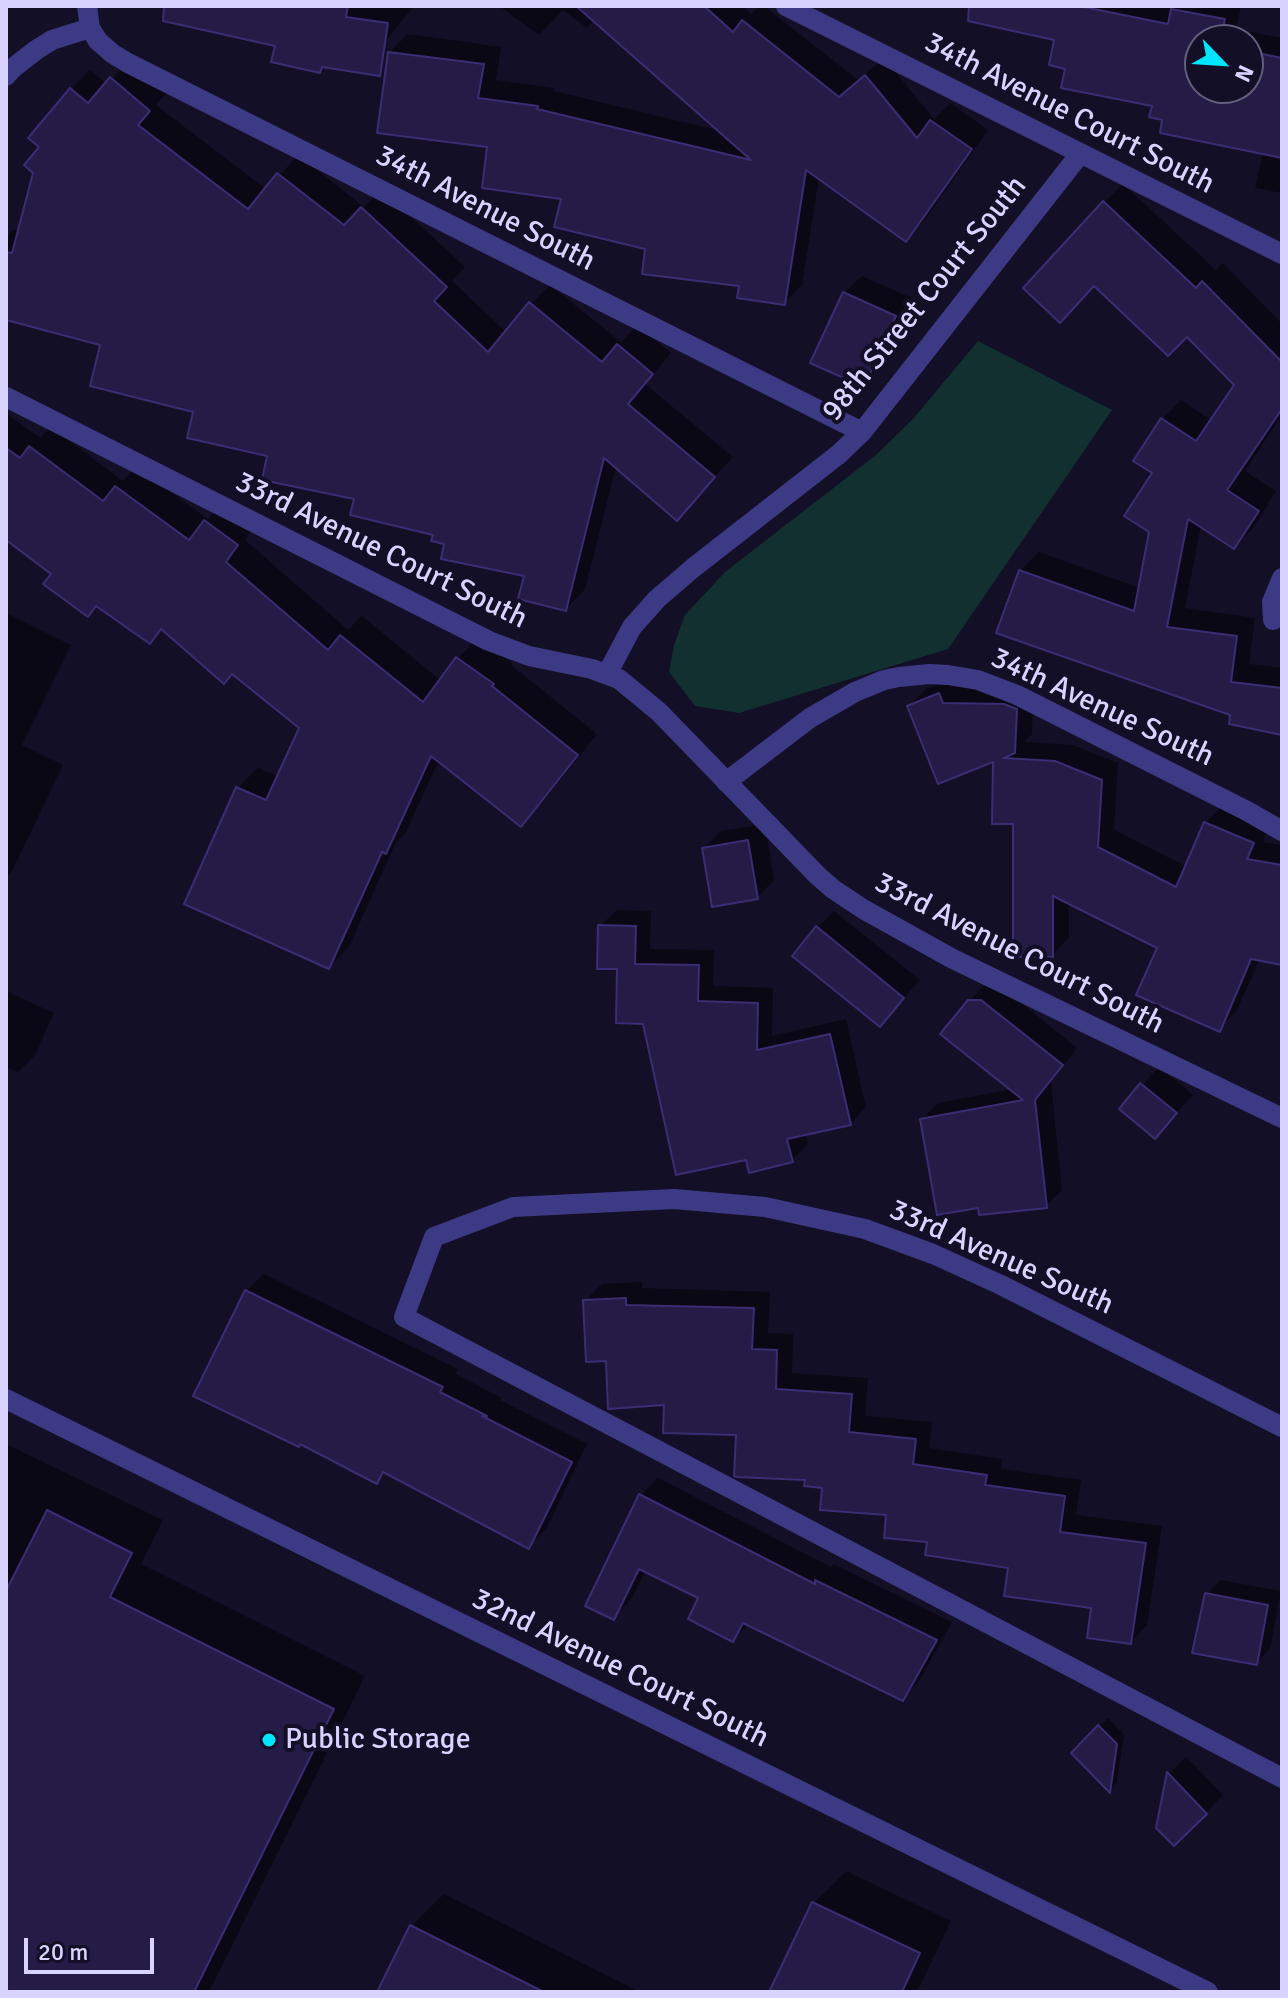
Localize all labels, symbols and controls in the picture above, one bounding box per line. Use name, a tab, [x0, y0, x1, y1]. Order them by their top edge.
north arrow	[1184, 24, 1264, 104]
street label: 34th Avenue Court South	[918, 25, 1220, 203]
text: N	[1229, 61, 1260, 86]
street label: 34th Avenue South	[369, 138, 601, 280]
street label: 98th Street Court South	[815, 169, 1035, 429]
street label: 33rd Avenue Court South	[229, 465, 533, 637]
street label: 34th Avenue South	[985, 641, 1219, 775]
street label: 33rd Avenue Court South	[868, 865, 1170, 1043]
street label: 33rd Avenue South	[883, 1192, 1119, 1324]
street label: 32nd Avenue Court South	[466, 1581, 774, 1757]
place label: Public Storage	[285, 1722, 471, 1758]
marker: Public Storage	[260, 1731, 278, 1749]
scale bar	[28, 1922, 158, 1972]
text: 20 m	[38, 1937, 88, 1967]

